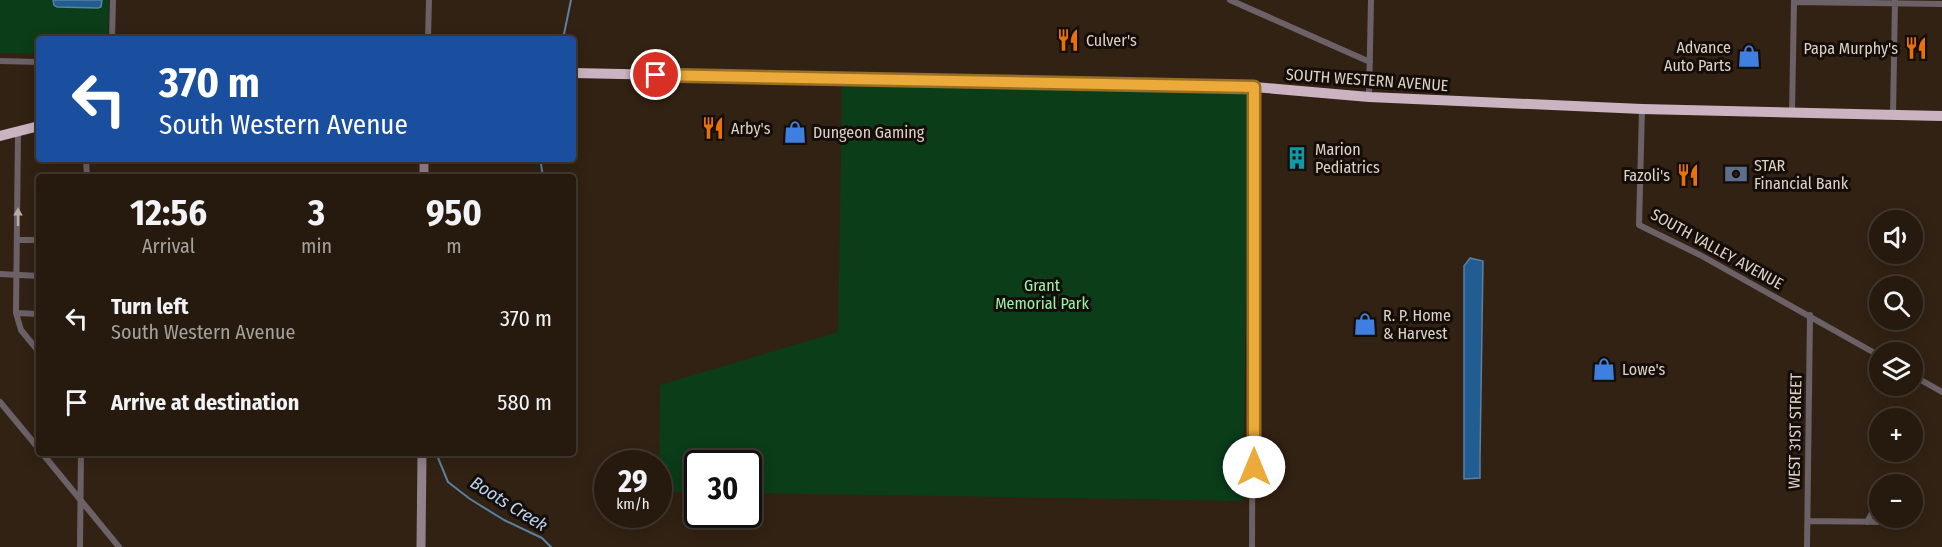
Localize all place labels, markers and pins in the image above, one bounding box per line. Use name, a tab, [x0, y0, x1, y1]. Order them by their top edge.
restaurant icon: Culver's	[1055, 27, 1081, 53]
place label: Culver's	[1086, 31, 1137, 50]
restaurant icon: Papa Murphy's	[1903, 35, 1929, 61]
place label: Advance Auto Parts	[1664, 38, 1731, 75]
place label: Papa Murphy's	[1803, 39, 1898, 58]
shop icon: Advance Auto Parts	[1736, 43, 1762, 69]
pin	[630, 49, 681, 100]
restaurant icon: Arby's	[700, 115, 726, 141]
place label: Arby's	[731, 119, 771, 138]
shop icon: Dungeon Gaming	[782, 119, 808, 145]
place label: Dungeon Gaming	[813, 123, 925, 142]
place label: Marion Pediatrics	[1315, 140, 1380, 177]
building icon: Marion Pediatrics	[1284, 145, 1310, 171]
place label: STAR Financial Bank	[1754, 156, 1849, 193]
bank icon: STAR Financial Bank	[1723, 161, 1749, 187]
restaurant icon: Fazoli's	[1675, 162, 1701, 188]
place label: Fazoli's	[1623, 166, 1670, 185]
place label: R. P. Home & Harvest	[1383, 306, 1451, 343]
shop icon: R. P. Home & Harvest	[1352, 311, 1378, 337]
shop icon: Lowe's	[1591, 356, 1617, 382]
place label: Lowe's	[1622, 360, 1665, 379]

